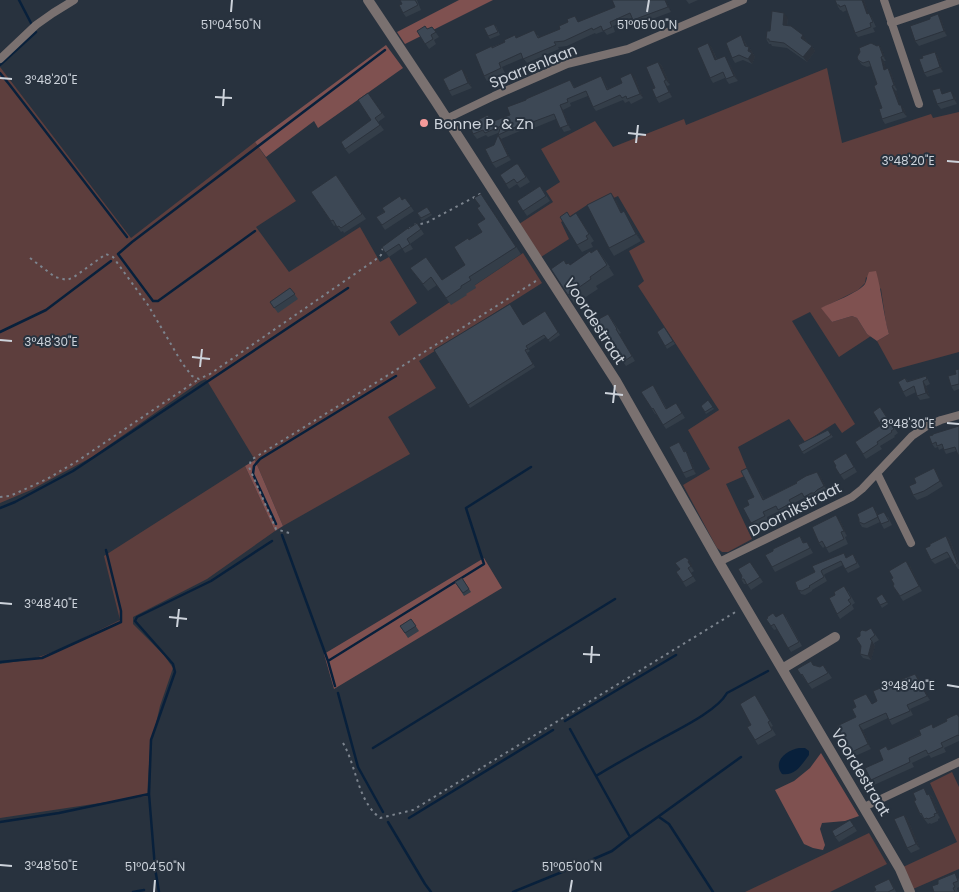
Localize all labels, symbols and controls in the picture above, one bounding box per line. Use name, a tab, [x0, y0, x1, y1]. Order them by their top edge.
text: 51°04'50"N	[201, 16, 261, 33]
text: 51°05'00"N	[617, 16, 677, 33]
street label: Sparrenlaan	[486, 39, 580, 93]
text: 3°48'20"E	[24, 71, 78, 88]
place label: Bonne P. & Zn	[434, 113, 534, 134]
marker: Bonne P. & Zn	[418, 117, 430, 129]
text: 3°48'20"E	[881, 152, 935, 169]
street label: Voordestraat	[559, 274, 631, 368]
text: 3°48'30"E	[24, 333, 78, 350]
text: 3°48'30"E	[881, 415, 935, 432]
street label: Doornikstraat	[745, 477, 845, 541]
text: 3°48'40"E	[24, 595, 78, 612]
text: 3°48'40"E	[881, 677, 935, 694]
street label: Voordestraat	[827, 724, 895, 820]
text: 3°48'50"E	[24, 857, 78, 874]
text: 51°04'50"N	[125, 858, 185, 875]
text: 51°05'00"N	[542, 858, 602, 875]

